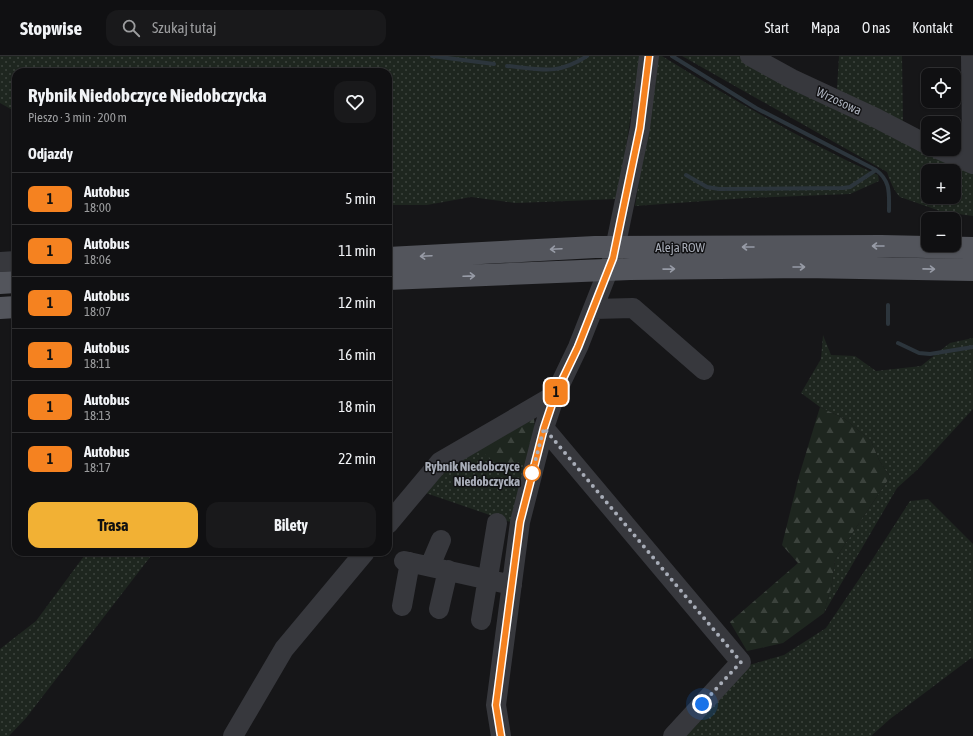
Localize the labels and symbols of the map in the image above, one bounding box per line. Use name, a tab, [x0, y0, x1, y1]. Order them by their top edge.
street label: Wrzosowa	[814, 84, 864, 118]
street label: Aleja ROW	[655, 240, 705, 255]
one-way arrow	[872, 242, 885, 250]
one-way arrow	[742, 243, 755, 251]
one-way arrow	[550, 246, 563, 253]
one-way arrow	[420, 252, 433, 259]
one-way arrow	[792, 263, 805, 271]
one-way arrow	[662, 265, 675, 273]
one-way arrow	[922, 265, 935, 273]
one-way arrow	[462, 272, 475, 280]
line badge: 1	[543, 379, 569, 405]
place label: Rybnik Niedobczyce Niedobczycka	[425, 459, 520, 489]
marker: Rybnik Niedobczyce Niedobczycka	[523, 464, 541, 482]
your location	[692, 694, 712, 714]

